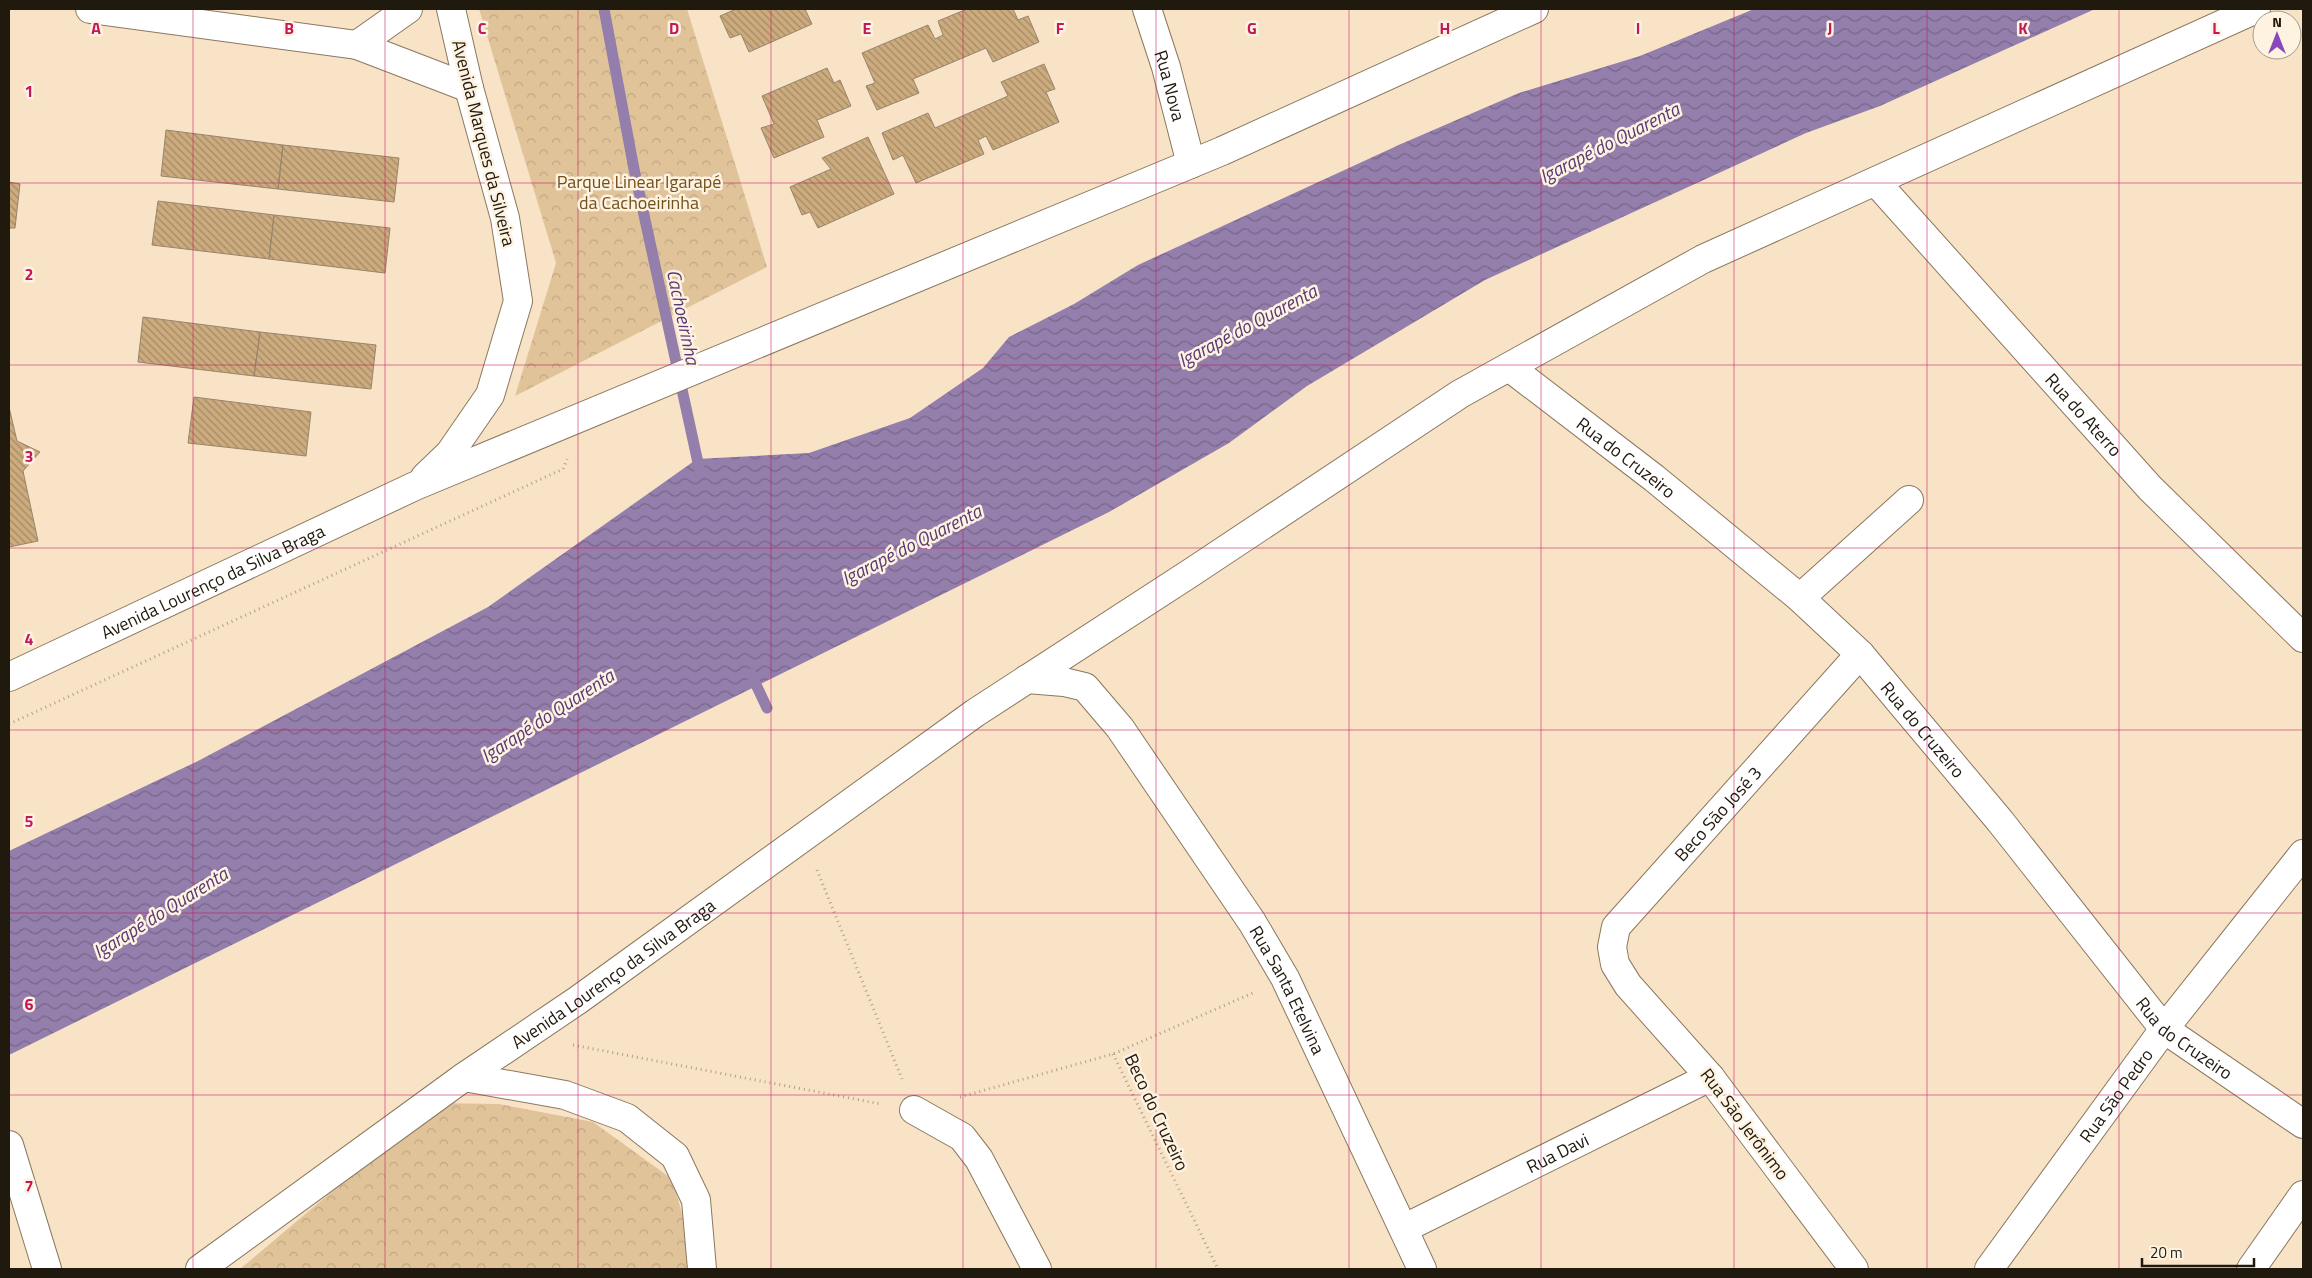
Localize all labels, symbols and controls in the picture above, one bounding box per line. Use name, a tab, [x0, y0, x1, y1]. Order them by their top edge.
north arrow	[2252, 10, 2302, 60]
text: N	[2272, 11, 2282, 32]
text: A	[91, 16, 101, 40]
text: B	[284, 16, 294, 40]
text: C	[478, 16, 487, 40]
text: D	[669, 16, 679, 40]
text: E	[863, 16, 872, 40]
text: F	[1056, 16, 1065, 40]
text: G	[1247, 16, 1257, 40]
text: H	[1440, 16, 1450, 40]
text: I	[1636, 16, 1640, 40]
text: J	[1828, 16, 1832, 40]
text: K	[2018, 16, 2028, 40]
text: L	[2212, 16, 2220, 40]
street label: Avenida Marques da Silveira	[445, 37, 523, 249]
street label: Rua Nova	[1148, 46, 1193, 124]
text: 1	[25, 79, 33, 103]
water label: Igarapé do Quarenta	[1534, 93, 1685, 190]
park label: Parque Linear Igarapé da Cachoeirinha	[557, 168, 721, 216]
text: 2	[25, 262, 33, 286]
water label: Cachoeirinha	[660, 267, 709, 369]
water label: Igarapé do Quarenta	[1172, 275, 1323, 374]
street label: Rua do Aterro	[2039, 367, 2129, 462]
street label: Rua do Cruzeiro	[1571, 410, 1682, 504]
text: 3	[25, 444, 33, 468]
water label: Igarapé do Quarenta	[836, 495, 987, 592]
street label: Avenida Lourenço da Silva Braga	[96, 517, 329, 645]
text: 4	[25, 627, 34, 651]
water label: Igarapé do Quarenta	[475, 660, 621, 769]
street label: Rua do Cruzeiro	[1875, 675, 1972, 784]
street label: Beco São José 3	[1668, 760, 1768, 867]
text: 5	[25, 809, 34, 833]
water label: Igarapé do Quarenta	[87, 858, 234, 965]
street label: Avenida Lourenço da Silva Braga	[506, 892, 721, 1055]
street label: Rua Santa Etelvina	[1243, 920, 1332, 1059]
street label: Rua do Cruzeiro	[2130, 991, 2238, 1086]
text: 6	[25, 992, 34, 1016]
street label: Rua São Pedro	[2072, 1043, 2159, 1148]
street label: Beco do Cruzeiro	[1118, 1049, 1196, 1175]
street label: Rua São Jerônimo	[1694, 1062, 1796, 1186]
street label: Rua Davi	[1521, 1126, 1593, 1179]
text: 7	[25, 1174, 33, 1198]
scale bar	[2142, 1236, 2254, 1268]
text: 20 m	[2150, 1241, 2183, 1264]

